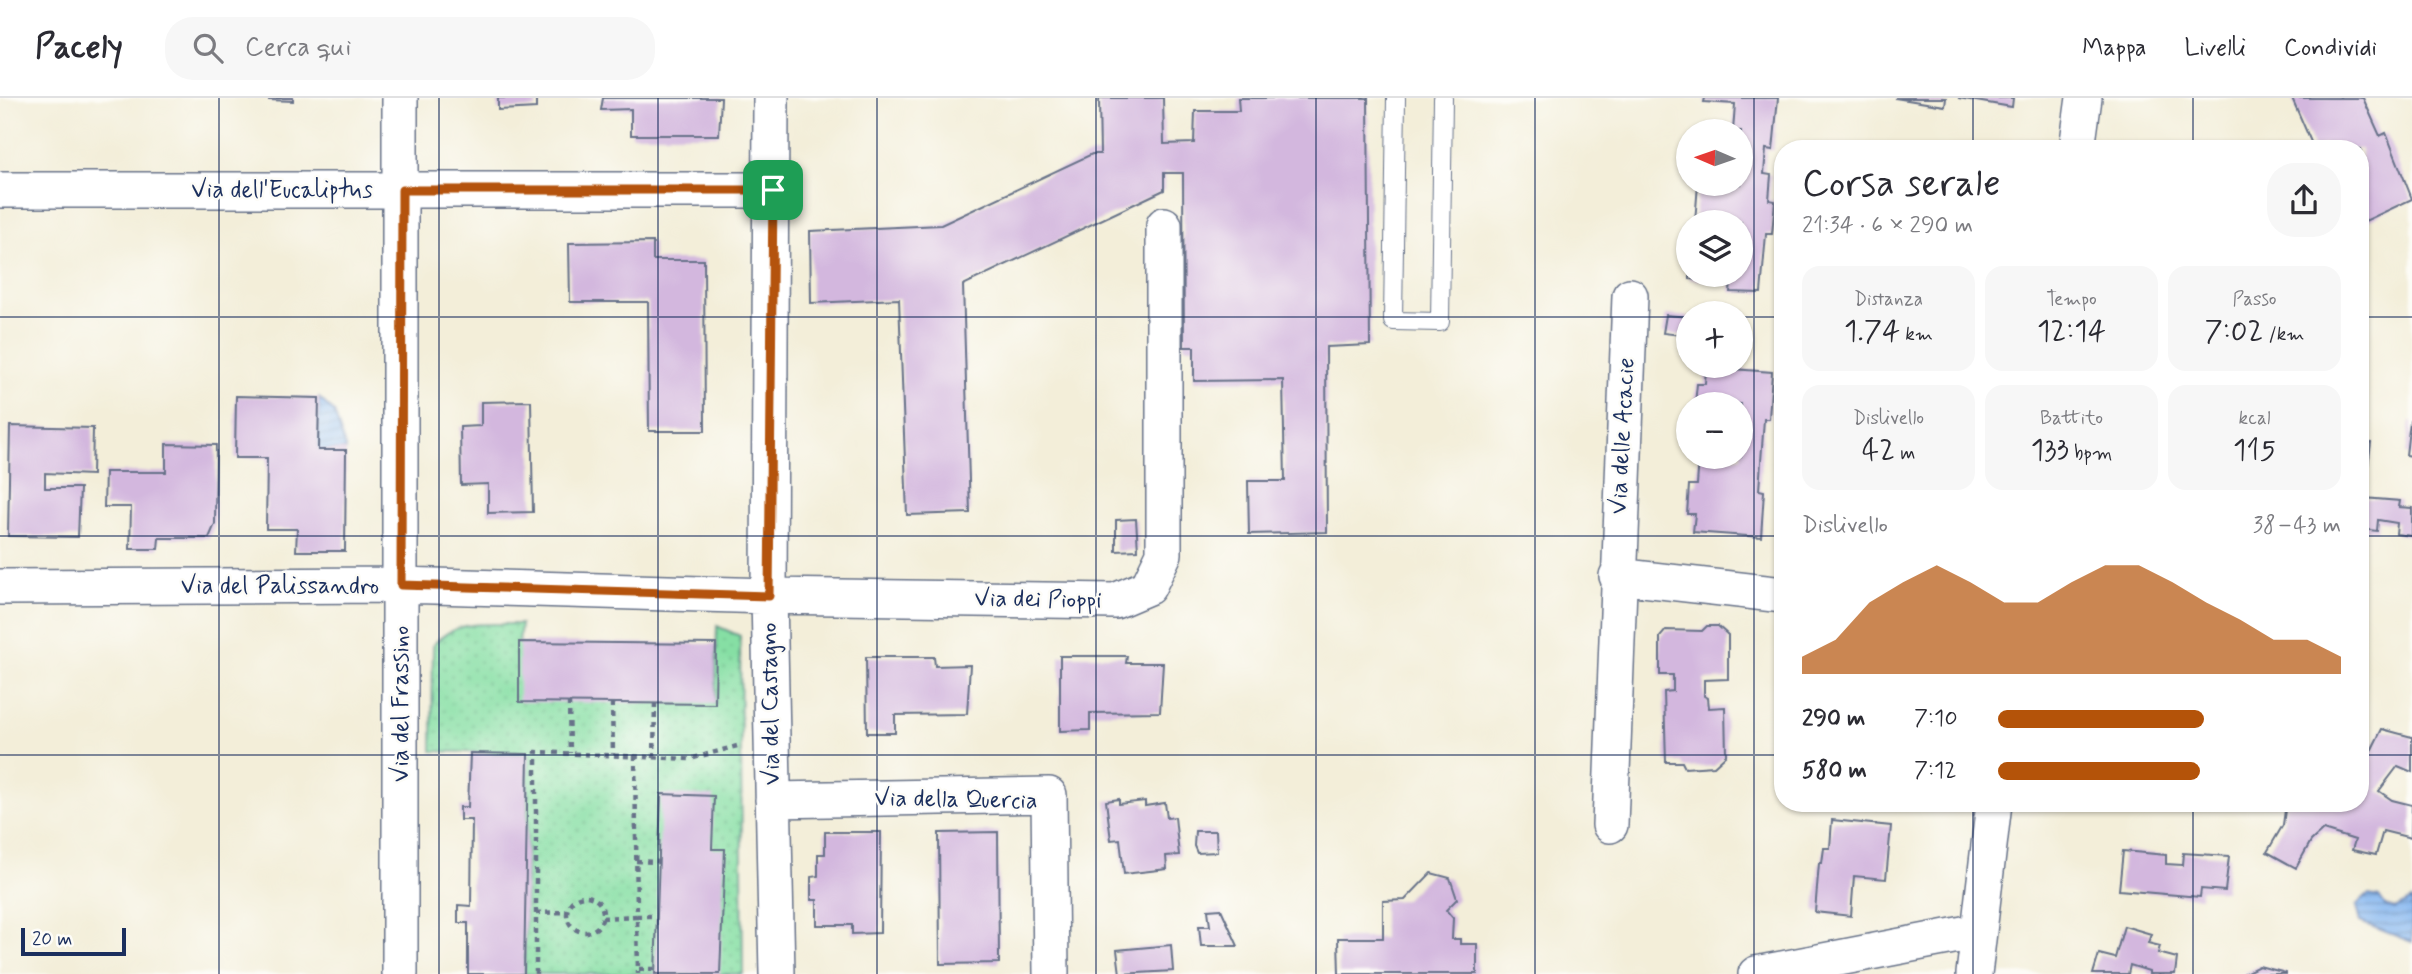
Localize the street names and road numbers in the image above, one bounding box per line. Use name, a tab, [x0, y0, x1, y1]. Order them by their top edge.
street label: Via dell'Eucaliptus	[191, 175, 373, 206]
street label: Via delle Acacie	[1603, 357, 1643, 515]
street label: Via del Palissandro	[181, 571, 379, 602]
street label: Via dei Pioppi	[974, 583, 1102, 617]
street label: Via del Castagno	[754, 622, 788, 786]
street label: Via del Frassino	[386, 626, 417, 782]
street label: Via della Quercia	[874, 783, 1038, 817]

